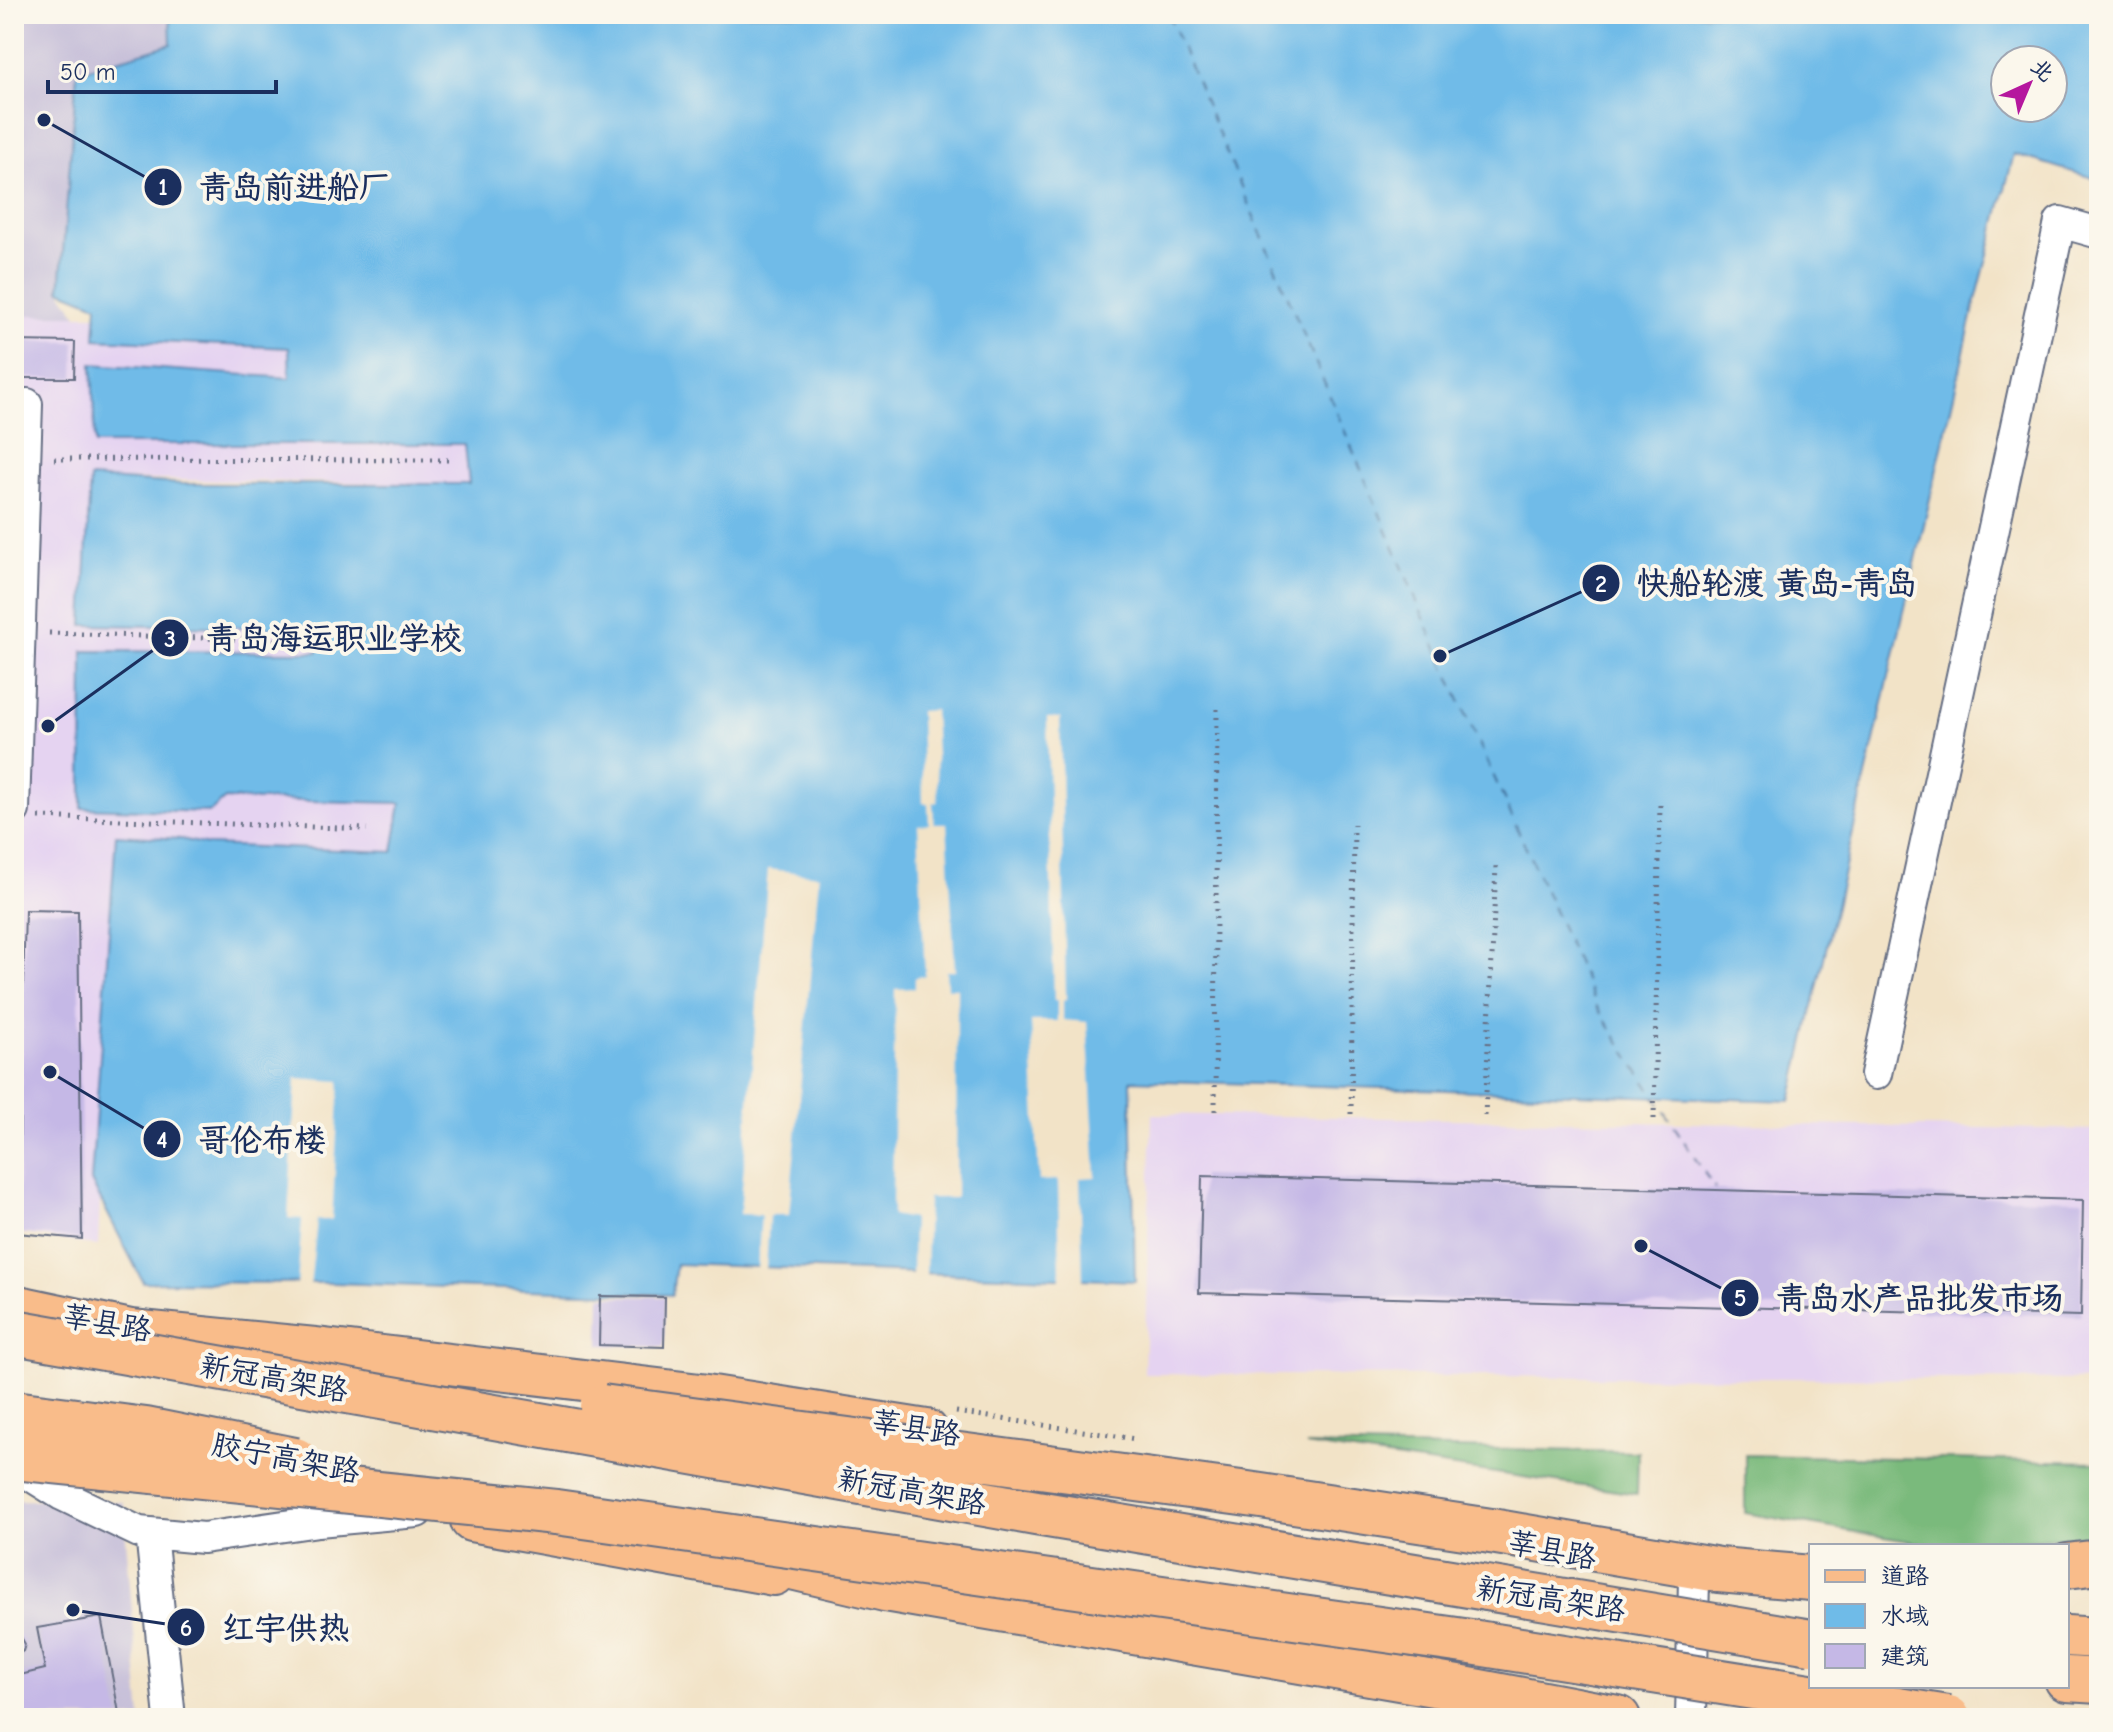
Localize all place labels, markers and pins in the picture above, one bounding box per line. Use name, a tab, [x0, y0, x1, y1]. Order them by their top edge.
callout: 青岛前进船厂	[143, 159, 407, 215]
callout: 快船轮渡 黄岛-青岛	[1581, 555, 1934, 611]
callout: 青岛海运职业学校	[150, 610, 478, 666]
callout: 哥伦布楼	[142, 1111, 342, 1167]
callout: 青岛水产品批发市场	[1720, 1270, 2080, 1326]
callout: 红宇供热	[166, 1599, 366, 1655]

